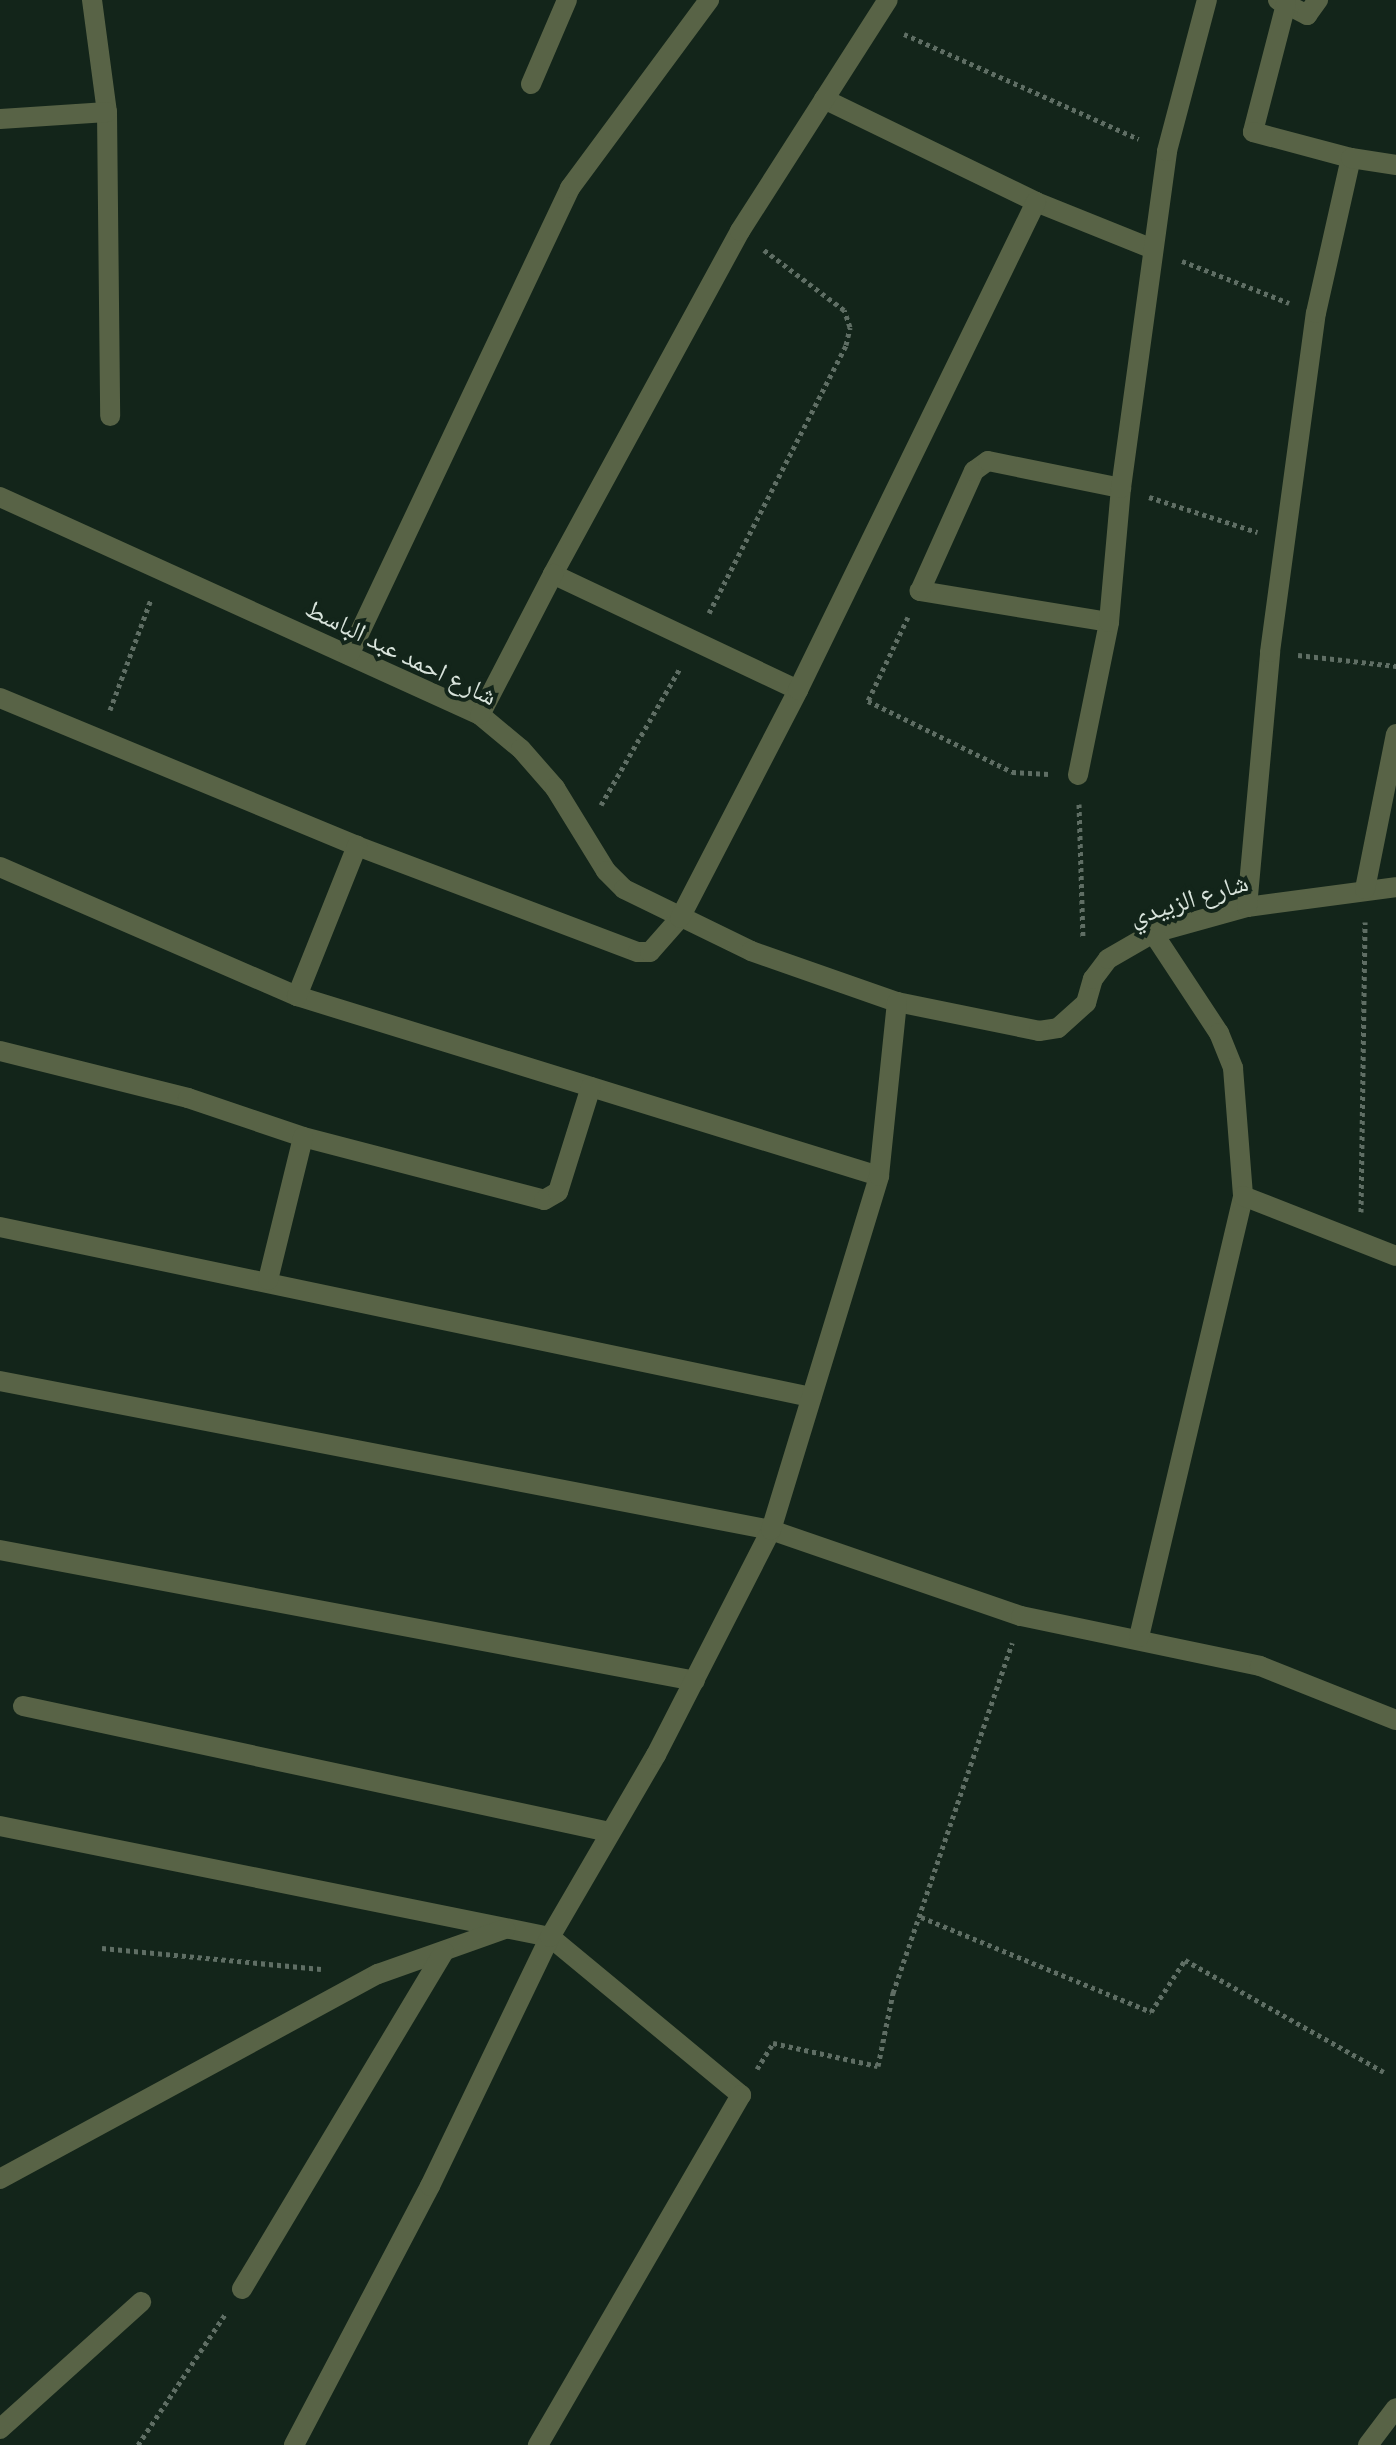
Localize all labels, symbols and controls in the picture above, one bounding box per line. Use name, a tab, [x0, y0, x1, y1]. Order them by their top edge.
street label: شارع احمد عبد الباسط	[300, 593, 502, 713]
street label: شارع الزبيدي	[1126, 867, 1252, 933]

